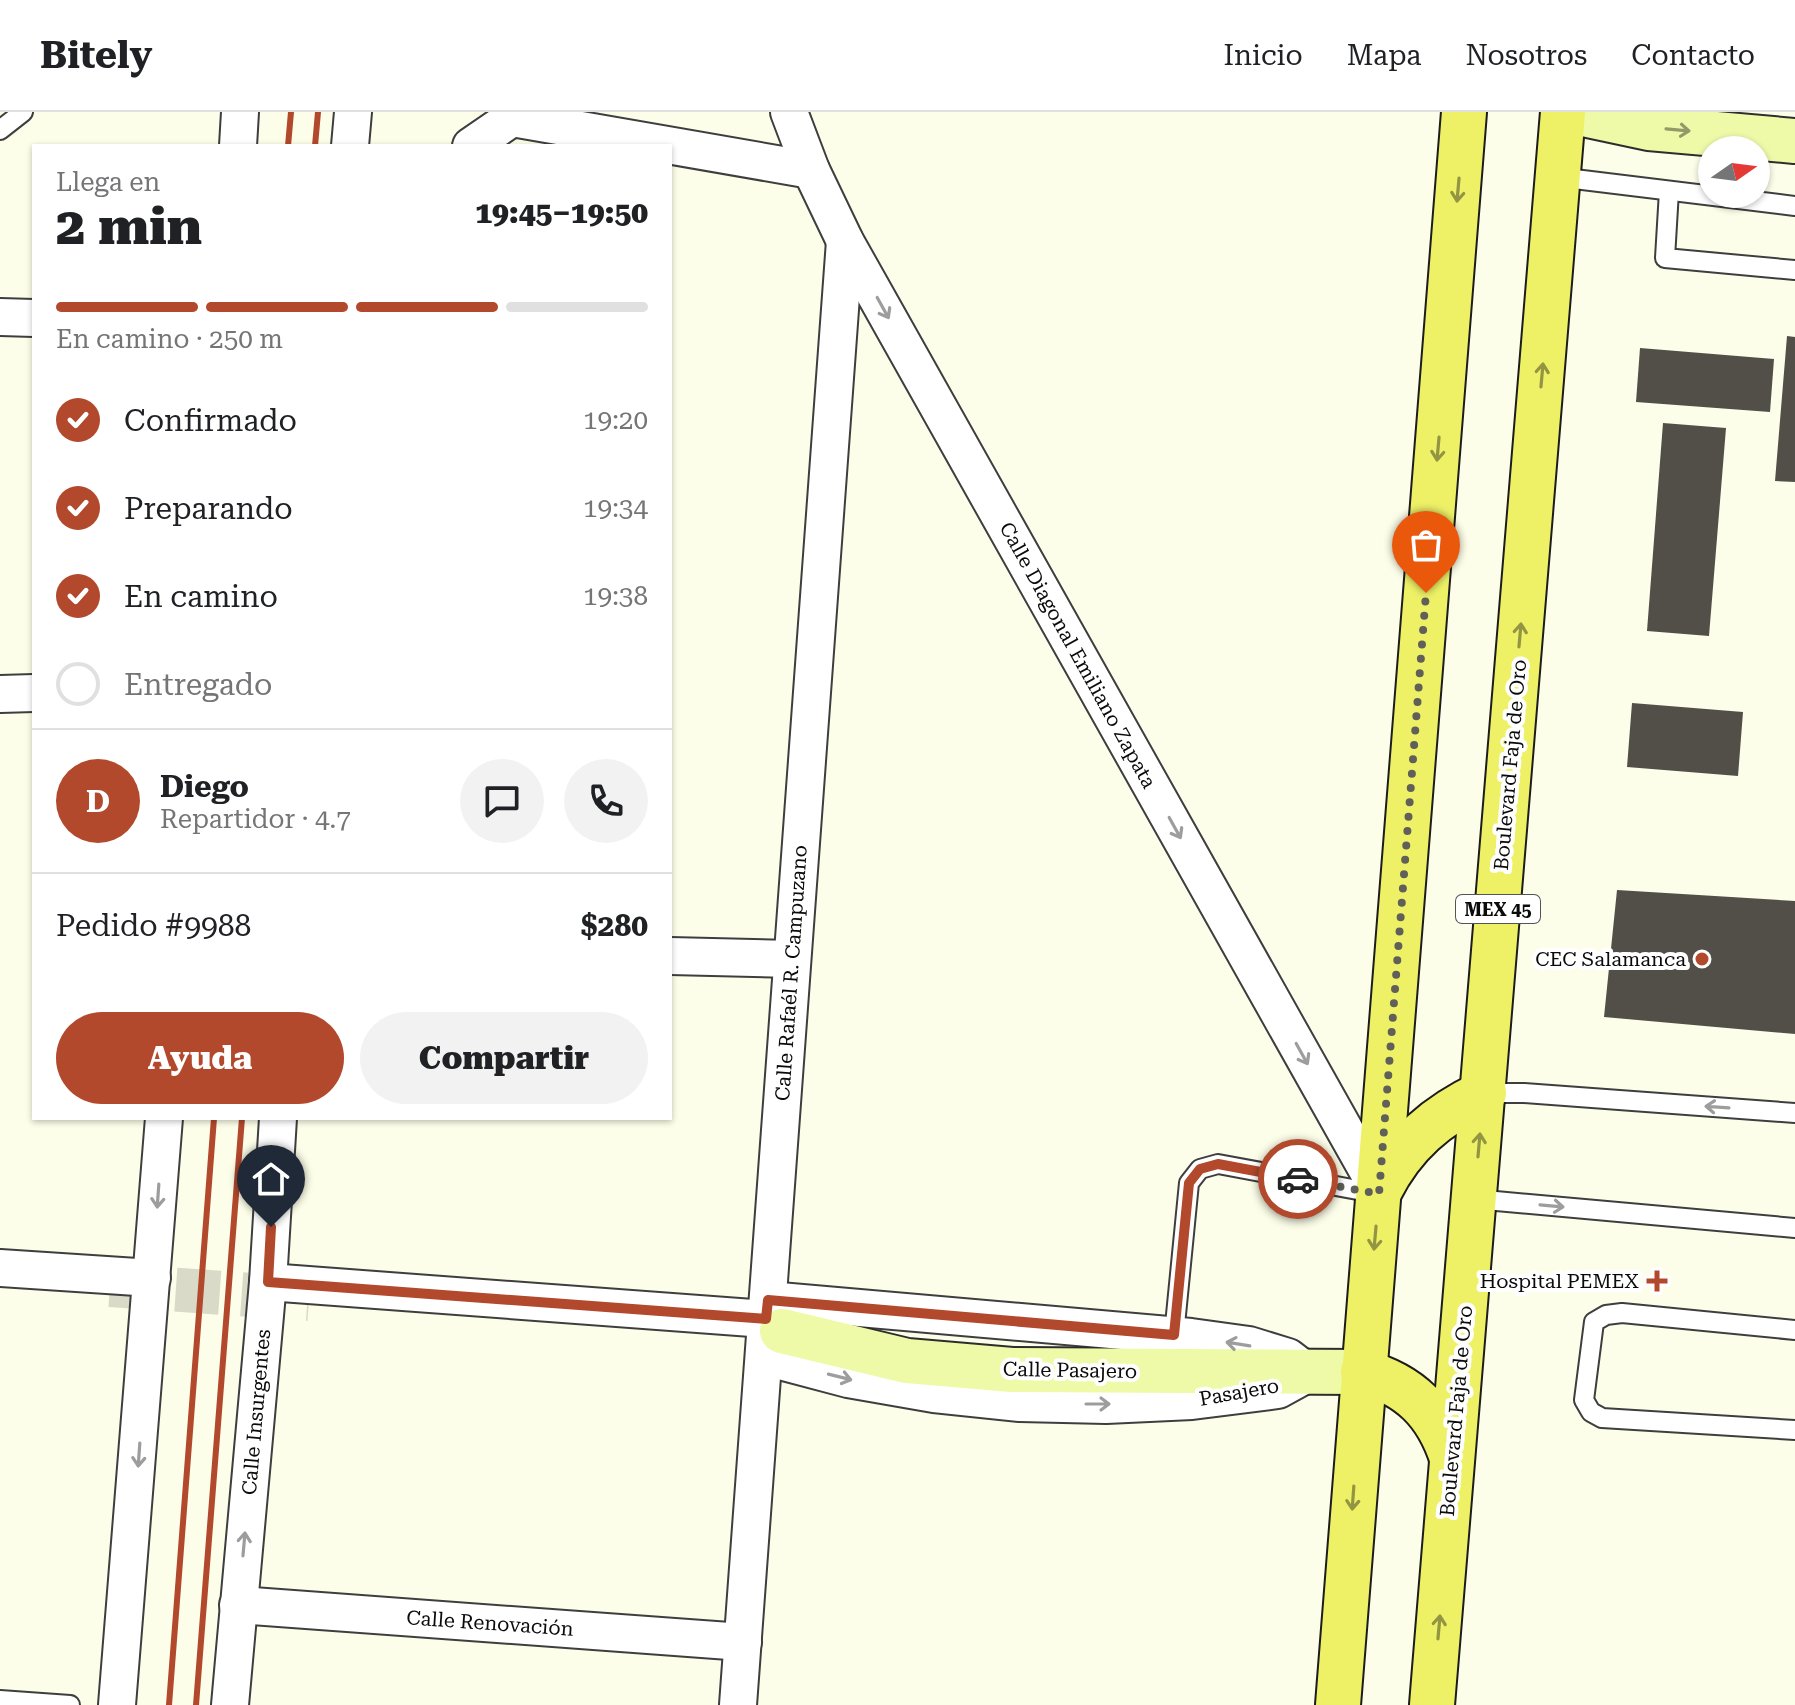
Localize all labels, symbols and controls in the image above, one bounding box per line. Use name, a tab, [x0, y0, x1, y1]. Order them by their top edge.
text: Bitely	[40, 33, 152, 77]
text: Inicio	[1223, 39, 1303, 72]
text: Mapa	[1347, 39, 1421, 72]
text: Nosotros	[1465, 39, 1587, 72]
text: Contacto	[1631, 39, 1755, 72]
one-way arrow	[1664, 123, 1691, 138]
north arrow	[1698, 136, 1770, 208]
map controls	[1698, 136, 1770, 208]
text: Llega en	[56, 167, 160, 197]
one-way arrow	[1450, 176, 1465, 203]
text: 19:45–19:50	[475, 195, 648, 230]
text: 2 min	[56, 196, 202, 257]
one-way arrow	[876, 296, 891, 320]
text: En camino · 250 m	[56, 324, 283, 354]
one-way arrow	[1535, 363, 1550, 389]
icon: check	[56, 398, 100, 442]
text: Confirmado	[124, 403, 297, 438]
text: 19:20	[583, 405, 648, 435]
one-way arrow	[1430, 435, 1445, 462]
icon: check	[56, 486, 100, 530]
text: Preparando	[124, 491, 293, 526]
text: 19:34	[583, 493, 648, 523]
pin	[1392, 511, 1460, 593]
street label: Calle Diagonal Emiliano Zapata	[995, 518, 1161, 792]
icon: bag	[1404, 523, 1448, 567]
icon: check	[56, 574, 100, 618]
text: En camino	[124, 579, 278, 614]
text: 19:38	[583, 581, 648, 611]
one-way arrow	[1513, 622, 1528, 649]
street label: Boulevard Faja de Oro	[1489, 658, 1531, 872]
text: Entregado	[124, 667, 272, 702]
button: chat	[460, 759, 544, 843]
button: phone	[564, 759, 648, 843]
text: Diego	[160, 769, 249, 804]
text: D	[86, 784, 110, 819]
text: Repartidor · 4.7	[160, 804, 351, 834]
one-way arrow	[1167, 816, 1183, 839]
street label: Calle Rafaél R. Campuzano	[770, 844, 812, 1102]
road number: MEX 45	[1456, 895, 1540, 923]
text: Pedido #9988	[56, 908, 251, 943]
text: $280	[581, 908, 648, 943]
place label: CEC Salamanca	[1535, 947, 1686, 971]
marker: CEC Salamanca	[1693, 950, 1711, 968]
button: Ayuda	[56, 1012, 344, 1104]
button: Compartir	[360, 1012, 648, 1104]
one-way arrow	[1295, 1042, 1310, 1066]
one-way arrow	[1704, 1099, 1731, 1114]
one-way arrow	[1472, 1132, 1487, 1159]
courier	[1258, 1139, 1338, 1219]
pin	[237, 1145, 305, 1227]
icon: home	[249, 1157, 293, 1201]
icon: car	[1276, 1157, 1320, 1201]
one-way arrow	[150, 1182, 165, 1209]
one-way arrow	[1538, 1199, 1564, 1214]
one-way arrow	[1367, 1225, 1382, 1251]
place label: Hospital PEMEX	[1480, 1269, 1639, 1293]
marker: Hospital PEMEX	[1646, 1270, 1668, 1292]
street label: Boulevard Faja de Oro	[1435, 1304, 1477, 1518]
street label: Calle Insurgentes	[237, 1328, 275, 1496]
one-way arrow	[1226, 1335, 1251, 1350]
street label: Calle Pasajero	[1003, 1357, 1137, 1383]
one-way arrow	[827, 1370, 852, 1385]
street label: Pasajero	[1197, 1373, 1281, 1411]
one-way arrow	[1084, 1397, 1111, 1412]
one-way arrow	[131, 1441, 146, 1468]
one-way arrow	[1345, 1484, 1360, 1511]
one-way arrow	[237, 1531, 252, 1558]
street label: Calle Renovación	[406, 1605, 574, 1641]
one-way arrow	[1431, 1614, 1446, 1641]

